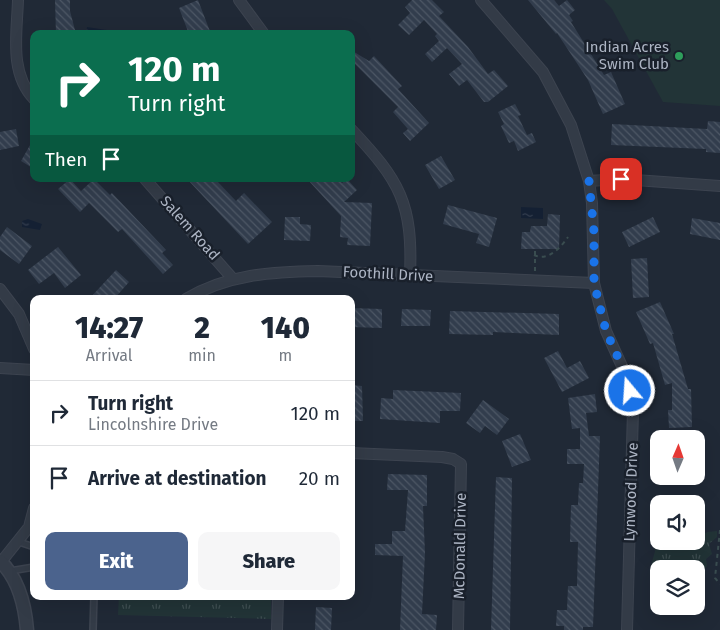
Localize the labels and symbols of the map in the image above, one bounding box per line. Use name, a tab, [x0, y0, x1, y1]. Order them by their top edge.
place label: Indian Acres Swim Club	[585, 38, 669, 73]
marker: Indian Acres Swim Club	[673, 50, 685, 62]
pin	[600, 158, 642, 200]
street label: Salem Road	[157, 192, 223, 264]
street label: Foothill Drive	[342, 263, 434, 285]
position arrow	[603, 364, 655, 416]
north arrow	[650, 430, 705, 485]
street label: Lynwood Drive	[620, 442, 642, 542]
street label: McDonald Drive	[450, 493, 470, 599]

